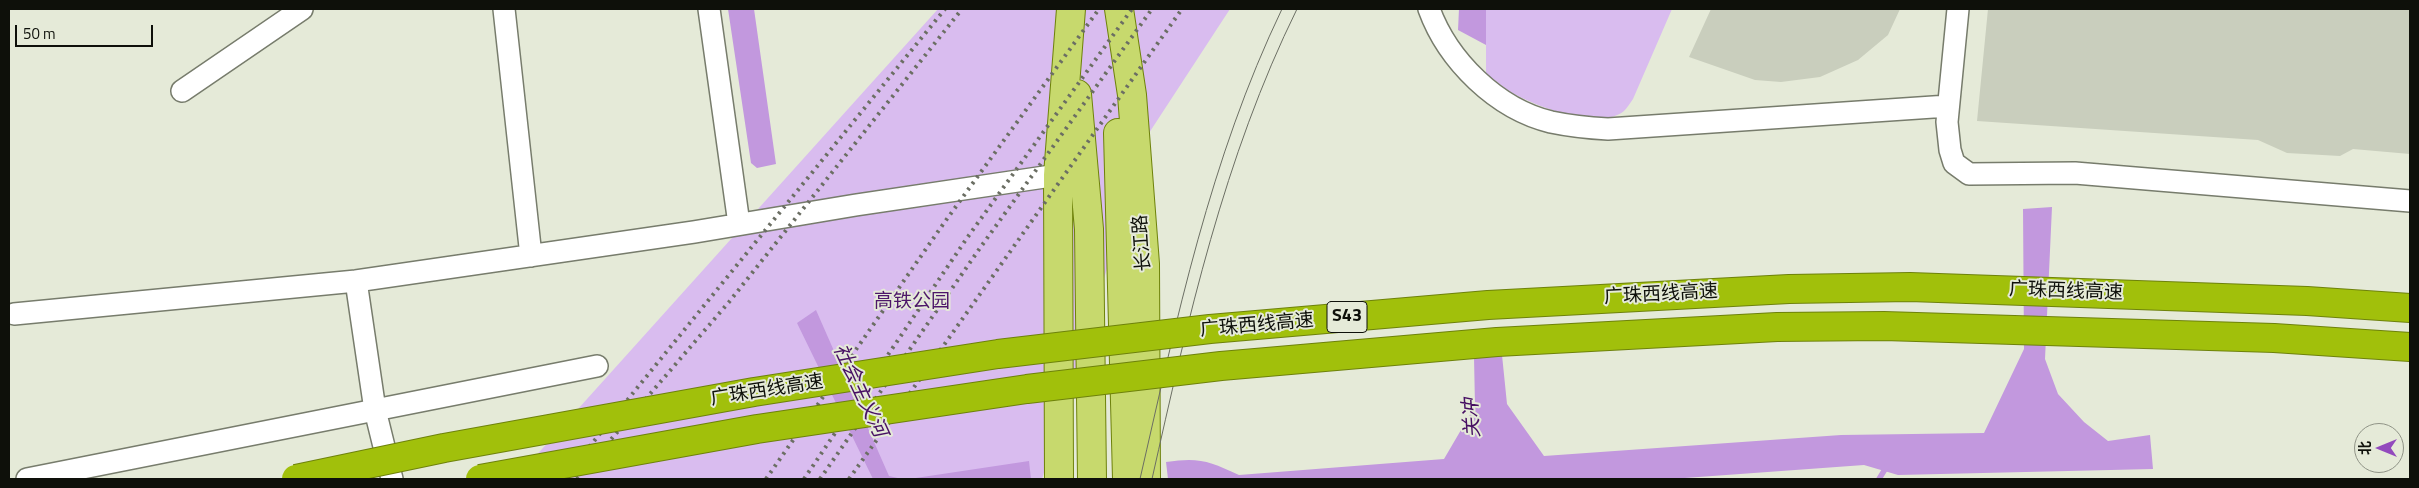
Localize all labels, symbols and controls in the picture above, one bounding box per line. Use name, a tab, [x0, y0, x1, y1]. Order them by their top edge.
scale bar	[18, 15, 155, 47]
text: 50 m	[23, 22, 56, 45]
street label: 长江路	[1130, 214, 1156, 272]
street label: 广珠西线高速	[2009, 279, 2123, 305]
street label: 广珠西线高速	[1603, 281, 1719, 309]
park label: 高铁公园	[874, 291, 950, 313]
road number: S43	[1327, 302, 1367, 332]
street label: 广珠西线高速	[1199, 310, 1315, 342]
water label: 社会主义河	[827, 341, 891, 441]
street label: 广珠西线高速	[709, 371, 825, 411]
water label: 关冲	[1460, 397, 1486, 439]
north arrow	[2354, 423, 2404, 473]
text: 北	[2354, 441, 2375, 455]

